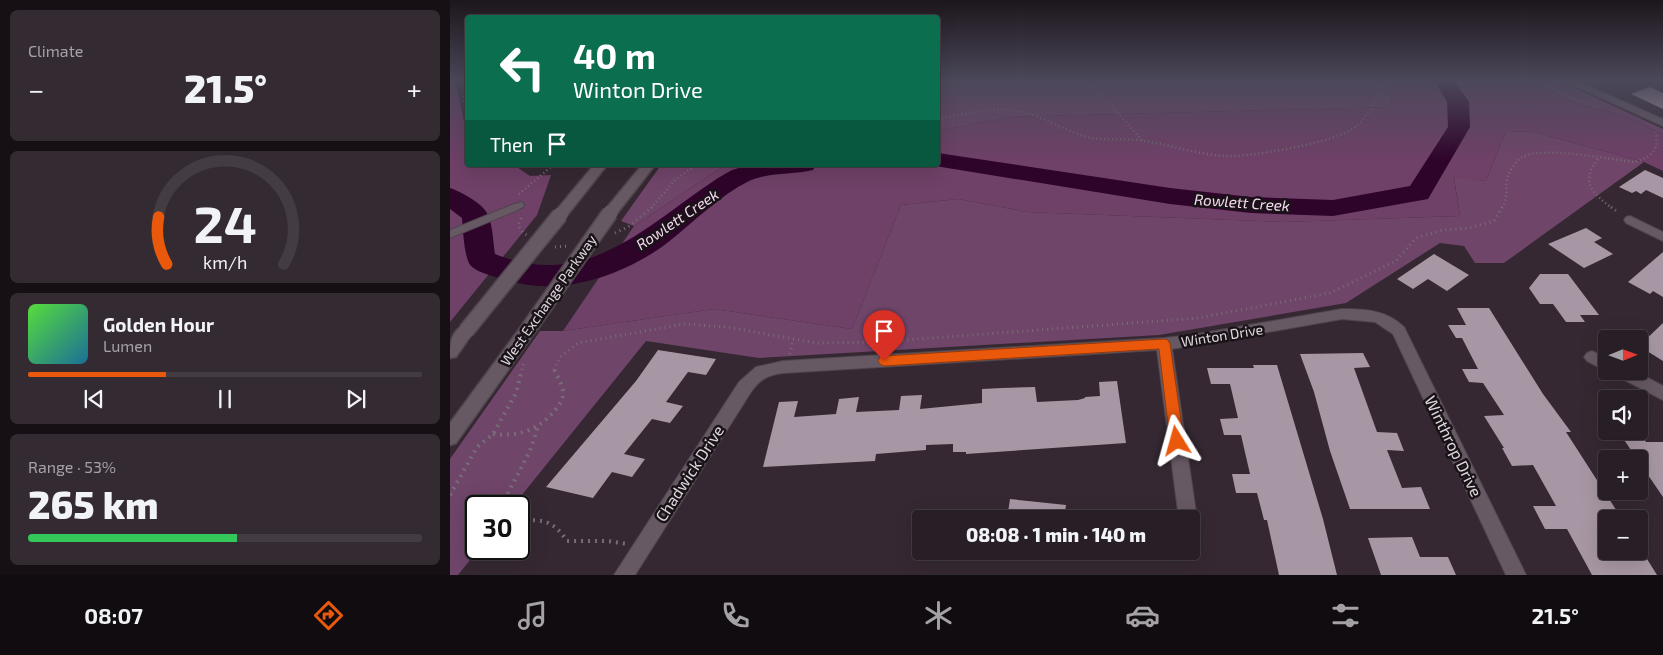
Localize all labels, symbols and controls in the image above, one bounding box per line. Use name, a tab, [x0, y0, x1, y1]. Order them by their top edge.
text: 40 m	[573, 34, 656, 76]
icon: left	[490, 35, 555, 100]
text: Climate	[28, 41, 83, 60]
text: 21.5°	[184, 65, 267, 111]
text: −	[28, 72, 44, 106]
text: +	[407, 72, 422, 106]
text: Winton Drive	[573, 76, 703, 102]
icon: arrive	[543, 130, 571, 158]
text: Then	[490, 133, 533, 156]
water label: Rowlett Creek	[632, 185, 722, 253]
water label: Rowlett Creek	[1194, 190, 1291, 214]
text: 24	[193, 191, 257, 253]
street label: West Exchange Parkway	[496, 231, 600, 369]
text: km/h	[203, 251, 247, 273]
pin	[863, 310, 905, 361]
text: Golden Hour	[103, 313, 214, 336]
icon: arrive	[870, 317, 898, 345]
street label: Winton Drive	[1180, 320, 1264, 350]
north arrow	[1598, 330, 1648, 380]
map controls	[1598, 330, 1648, 560]
text: Lumen	[103, 336, 152, 355]
icon: previous	[80, 385, 108, 413]
icon: pause	[211, 385, 239, 413]
icon: next	[342, 385, 370, 413]
button: sound	[1598, 390, 1648, 440]
street label: Winthrop Drive	[1421, 392, 1487, 500]
position arrow	[1150, 414, 1202, 466]
street label: Chadwick Drive	[651, 421, 727, 525]
button: +	[1598, 450, 1648, 500]
text: Range · 53%	[28, 457, 116, 476]
text: 265 km	[28, 481, 159, 527]
speed limit sign: 30	[465, 495, 530, 560]
button: −	[1598, 510, 1648, 560]
text: 08:08 · 1 min · 140 m	[966, 523, 1146, 546]
icon: directions	[311, 598, 346, 633]
icon: music	[515, 598, 550, 633]
icon: phone	[718, 598, 753, 633]
icon: climate	[921, 598, 956, 633]
icon: car	[1125, 598, 1160, 633]
icon: filters	[1328, 598, 1363, 633]
text: 08:07	[84, 602, 143, 628]
text: 21.5°	[1531, 602, 1579, 628]

